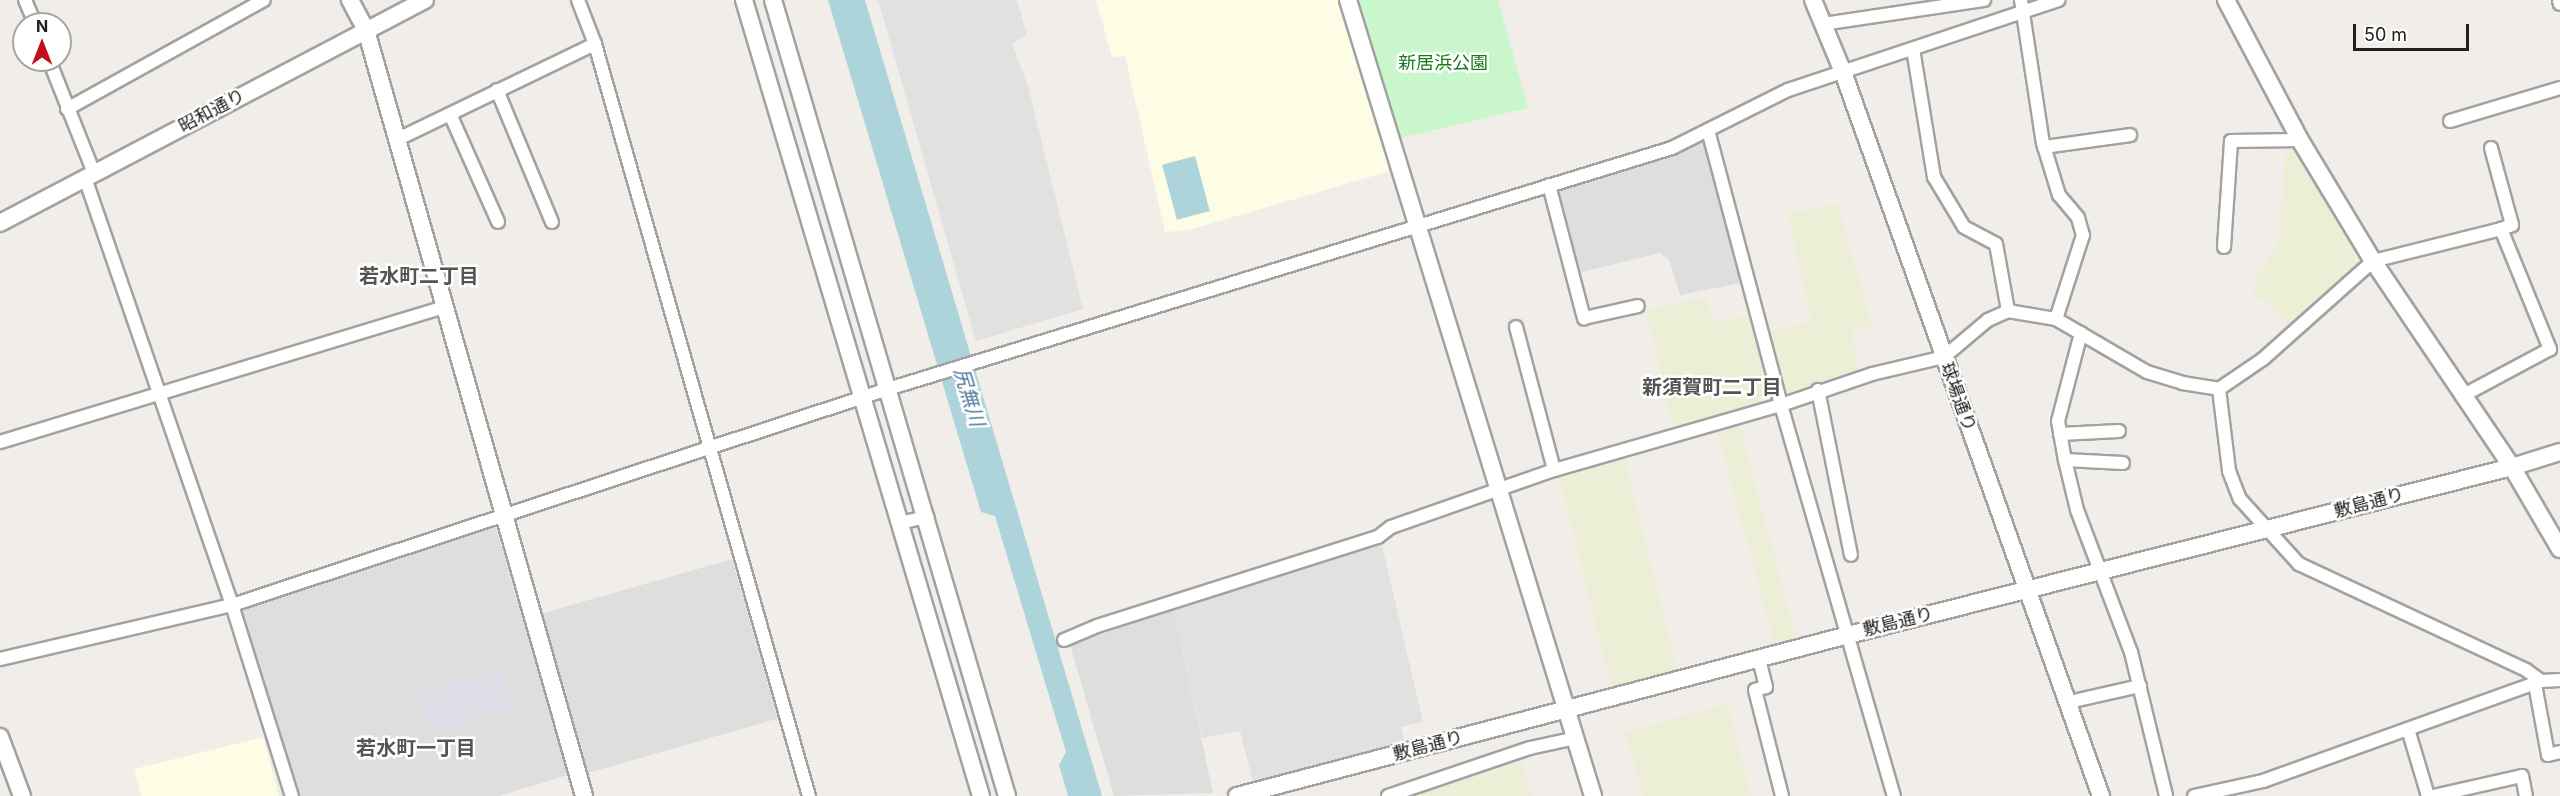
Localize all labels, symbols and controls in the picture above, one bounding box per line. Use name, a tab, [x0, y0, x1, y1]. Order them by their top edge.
north arrow	[12, 12, 72, 72]
scale bar	[2356, 12, 2472, 50]
text: N	[36, 16, 48, 36]
text: 50 m	[2364, 24, 2407, 45]
park label: 新居浜公園	[1398, 52, 1488, 74]
street label: 昭和通り	[175, 85, 249, 137]
district label: 若水町二丁目	[359, 264, 479, 288]
street label: 球場通り	[1936, 359, 1980, 435]
water label: 尻無川	[949, 365, 989, 429]
district label: 新須賀町二丁目	[1642, 375, 1782, 399]
street label: 敷島通り	[2331, 483, 2407, 523]
street label: 敷島通り	[1860, 603, 1936, 641]
street label: 敷島通り	[1390, 726, 1466, 766]
district label: 若水町一丁目	[356, 736, 476, 760]

